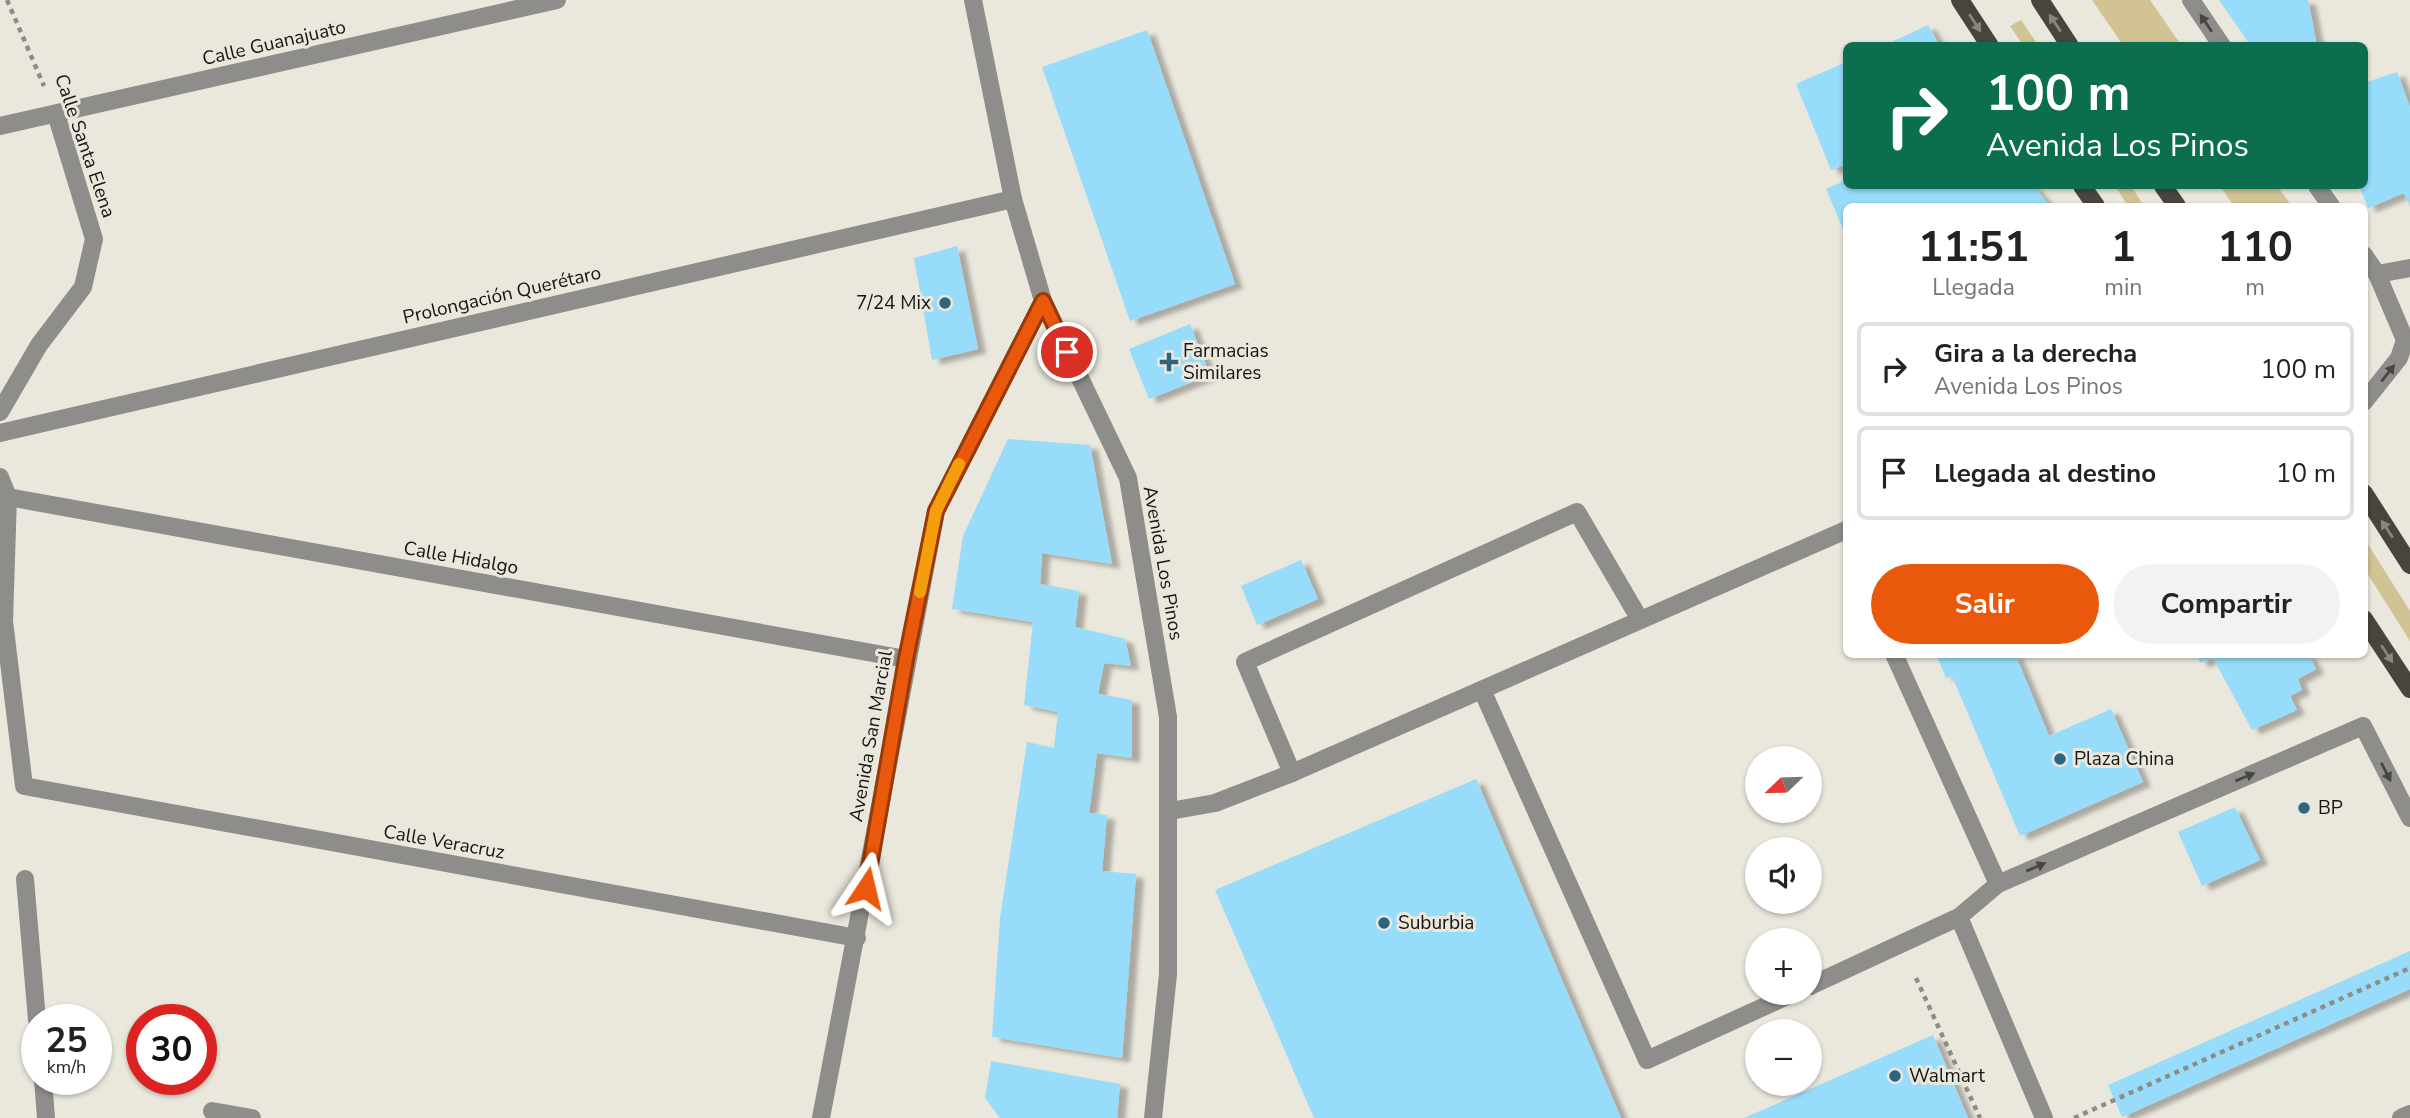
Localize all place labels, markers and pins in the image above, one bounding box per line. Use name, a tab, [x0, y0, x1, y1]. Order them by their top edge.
place label: 7/24 Mix	[856, 290, 931, 316]
marker: 7/24 Mix	[937, 295, 953, 311]
pin	[1037, 322, 1097, 382]
place label: Farmacias Similares	[1183, 338, 1269, 386]
marker: Farmacias Similares	[1161, 354, 1177, 370]
place label: Plaza China	[2074, 746, 2174, 772]
marker: Plaza China	[2052, 751, 2068, 767]
place label: BP	[2318, 795, 2343, 821]
marker: BP	[2296, 800, 2312, 816]
place label: Suburbia	[1398, 910, 1474, 936]
marker: Suburbia	[1376, 915, 1392, 931]
place label: Walmart	[1909, 1063, 1985, 1089]
marker: Walmart	[1887, 1068, 1903, 1084]

